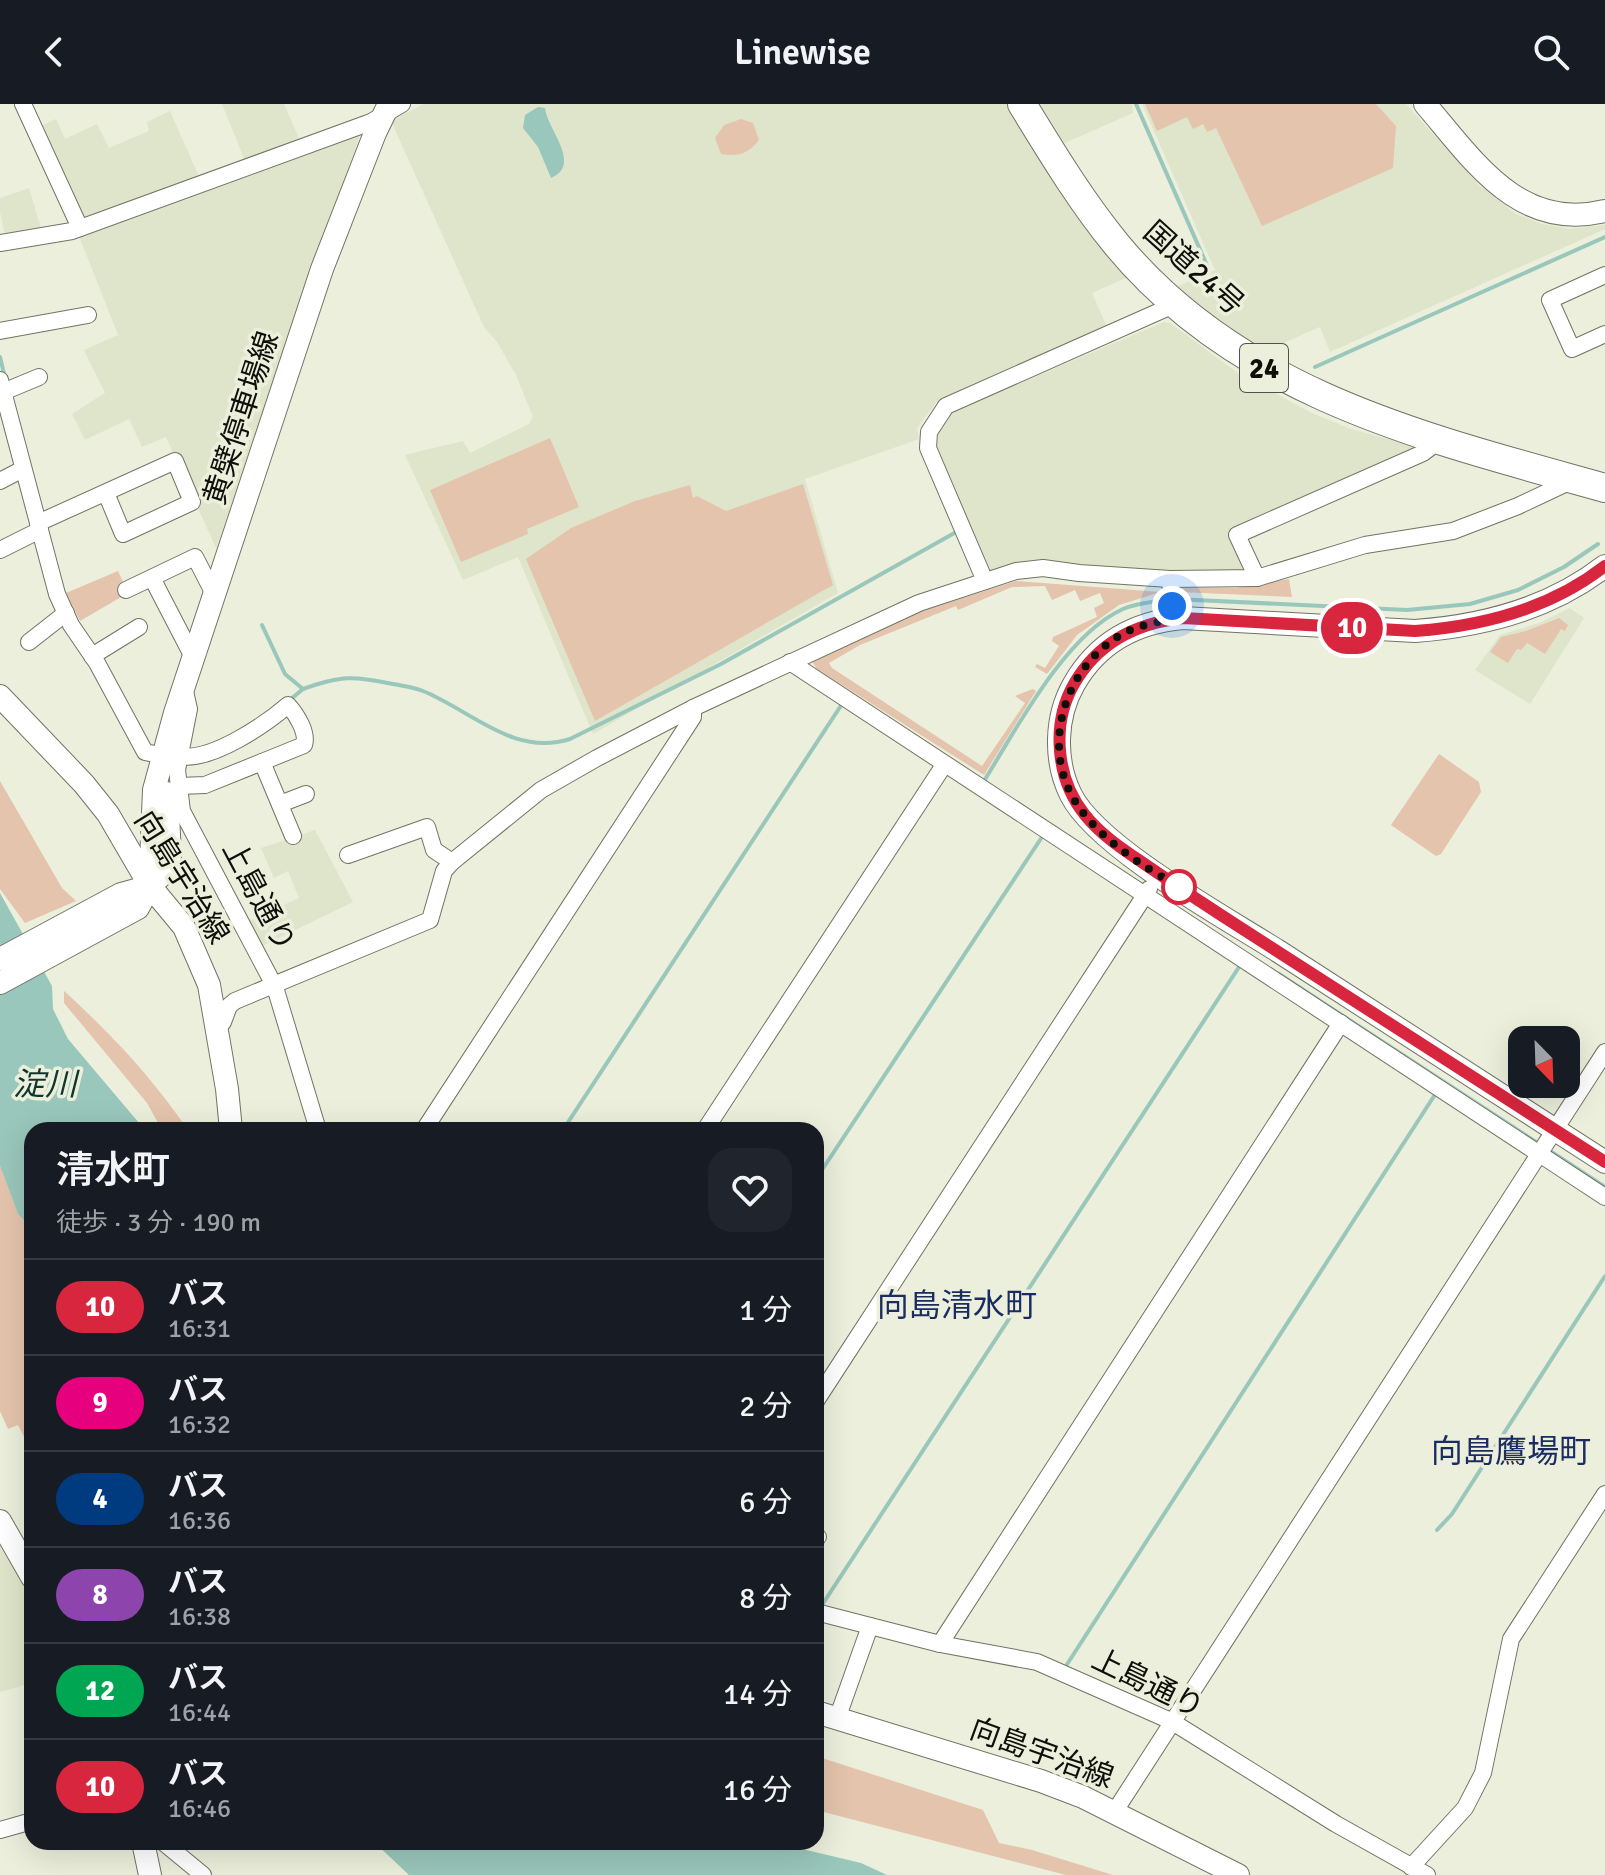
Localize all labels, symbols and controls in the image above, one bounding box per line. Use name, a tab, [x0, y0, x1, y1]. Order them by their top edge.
icon: back	[32, 30, 76, 74]
text: Linewise	[734, 30, 871, 75]
icon: search	[1529, 30, 1573, 74]
street label: 国道24号	[1136, 214, 1252, 323]
street label: 黄檗停車場線	[196, 327, 287, 509]
road number: 24	[1240, 344, 1288, 392]
your location	[1152, 586, 1192, 626]
line badge: 10	[1316, 602, 1388, 654]
text: 10	[1337, 611, 1367, 645]
street label: 向島宇治線	[126, 804, 237, 951]
street label: 上島通り	[214, 835, 303, 958]
unlabelled marker	[1162, 870, 1196, 904]
north arrow	[1508, 1026, 1580, 1098]
map controls	[1508, 1026, 1580, 1098]
water label: 淀川	[13, 1065, 80, 1104]
text: 清水町	[56, 1147, 170, 1194]
button: heart	[708, 1148, 792, 1232]
text: 徒歩 · 3 分 · 190 m	[56, 1207, 261, 1239]
text: バス	[168, 1276, 228, 1313]
district label: 向島清水町	[877, 1286, 1037, 1325]
text: 10	[85, 1290, 115, 1324]
text: 1 分	[739, 1292, 792, 1329]
text: 16:31	[168, 1313, 231, 1345]
text: バス	[168, 1372, 228, 1409]
text: 9	[92, 1386, 108, 1420]
text: 2 分	[739, 1388, 792, 1425]
text: 16:32	[168, 1409, 231, 1441]
district label: 向島鷹場町	[1431, 1432, 1591, 1471]
text: バス	[168, 1468, 228, 1505]
text: 4	[92, 1482, 108, 1516]
text: 6 分	[739, 1484, 792, 1521]
text: 16:36	[168, 1505, 231, 1537]
text: バス	[168, 1564, 228, 1601]
text: 8	[92, 1578, 108, 1612]
text: 8 分	[739, 1580, 792, 1617]
text: 16:38	[168, 1601, 231, 1633]
street label: 上島通り	[1086, 1641, 1210, 1726]
text: バス	[168, 1660, 228, 1697]
text: 12	[85, 1674, 115, 1708]
text: 14 分	[723, 1676, 792, 1713]
text: 16:44	[168, 1697, 231, 1729]
street label: 向島宇治線	[965, 1710, 1119, 1797]
text: バス	[168, 1756, 228, 1793]
text: 10	[85, 1770, 115, 1804]
text: 16 分	[723, 1772, 792, 1809]
text: 16:46	[168, 1793, 231, 1825]

